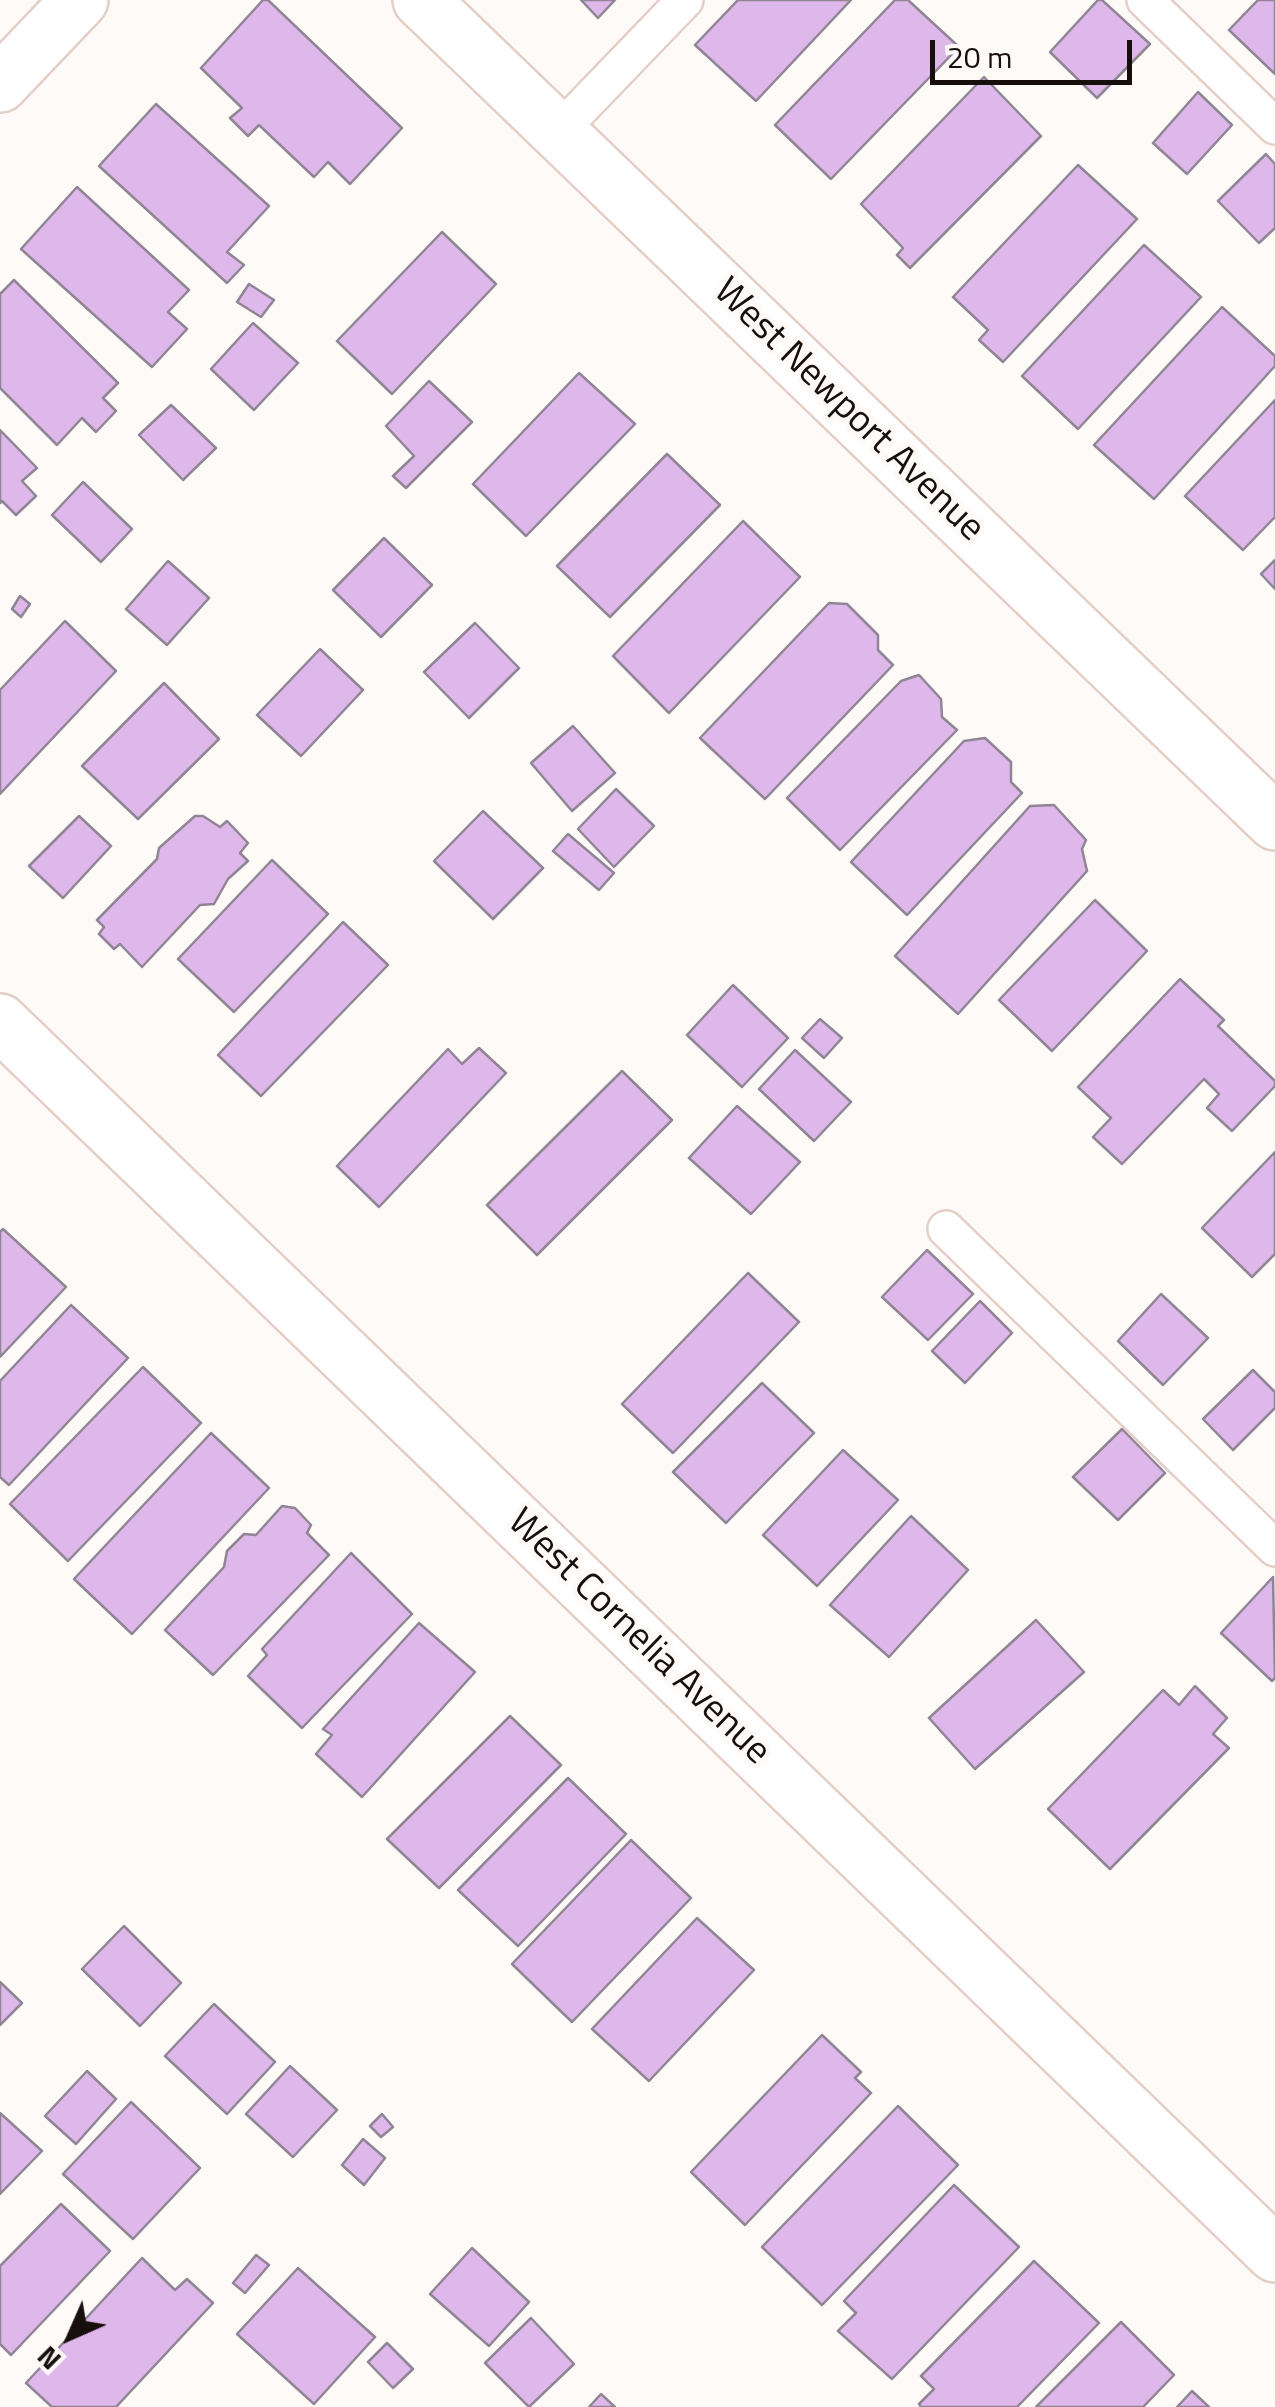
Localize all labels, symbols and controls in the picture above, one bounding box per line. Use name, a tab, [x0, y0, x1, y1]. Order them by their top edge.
scale bar	[935, 20, 1138, 82]
text: 20 m	[947, 34, 1012, 80]
street label: West Newport Avenue	[703, 270, 993, 552]
street label: West Cornelia Avenue	[497, 1501, 779, 1775]
north arrow	[20, 2287, 120, 2387]
text: N	[26, 2337, 70, 2381]

